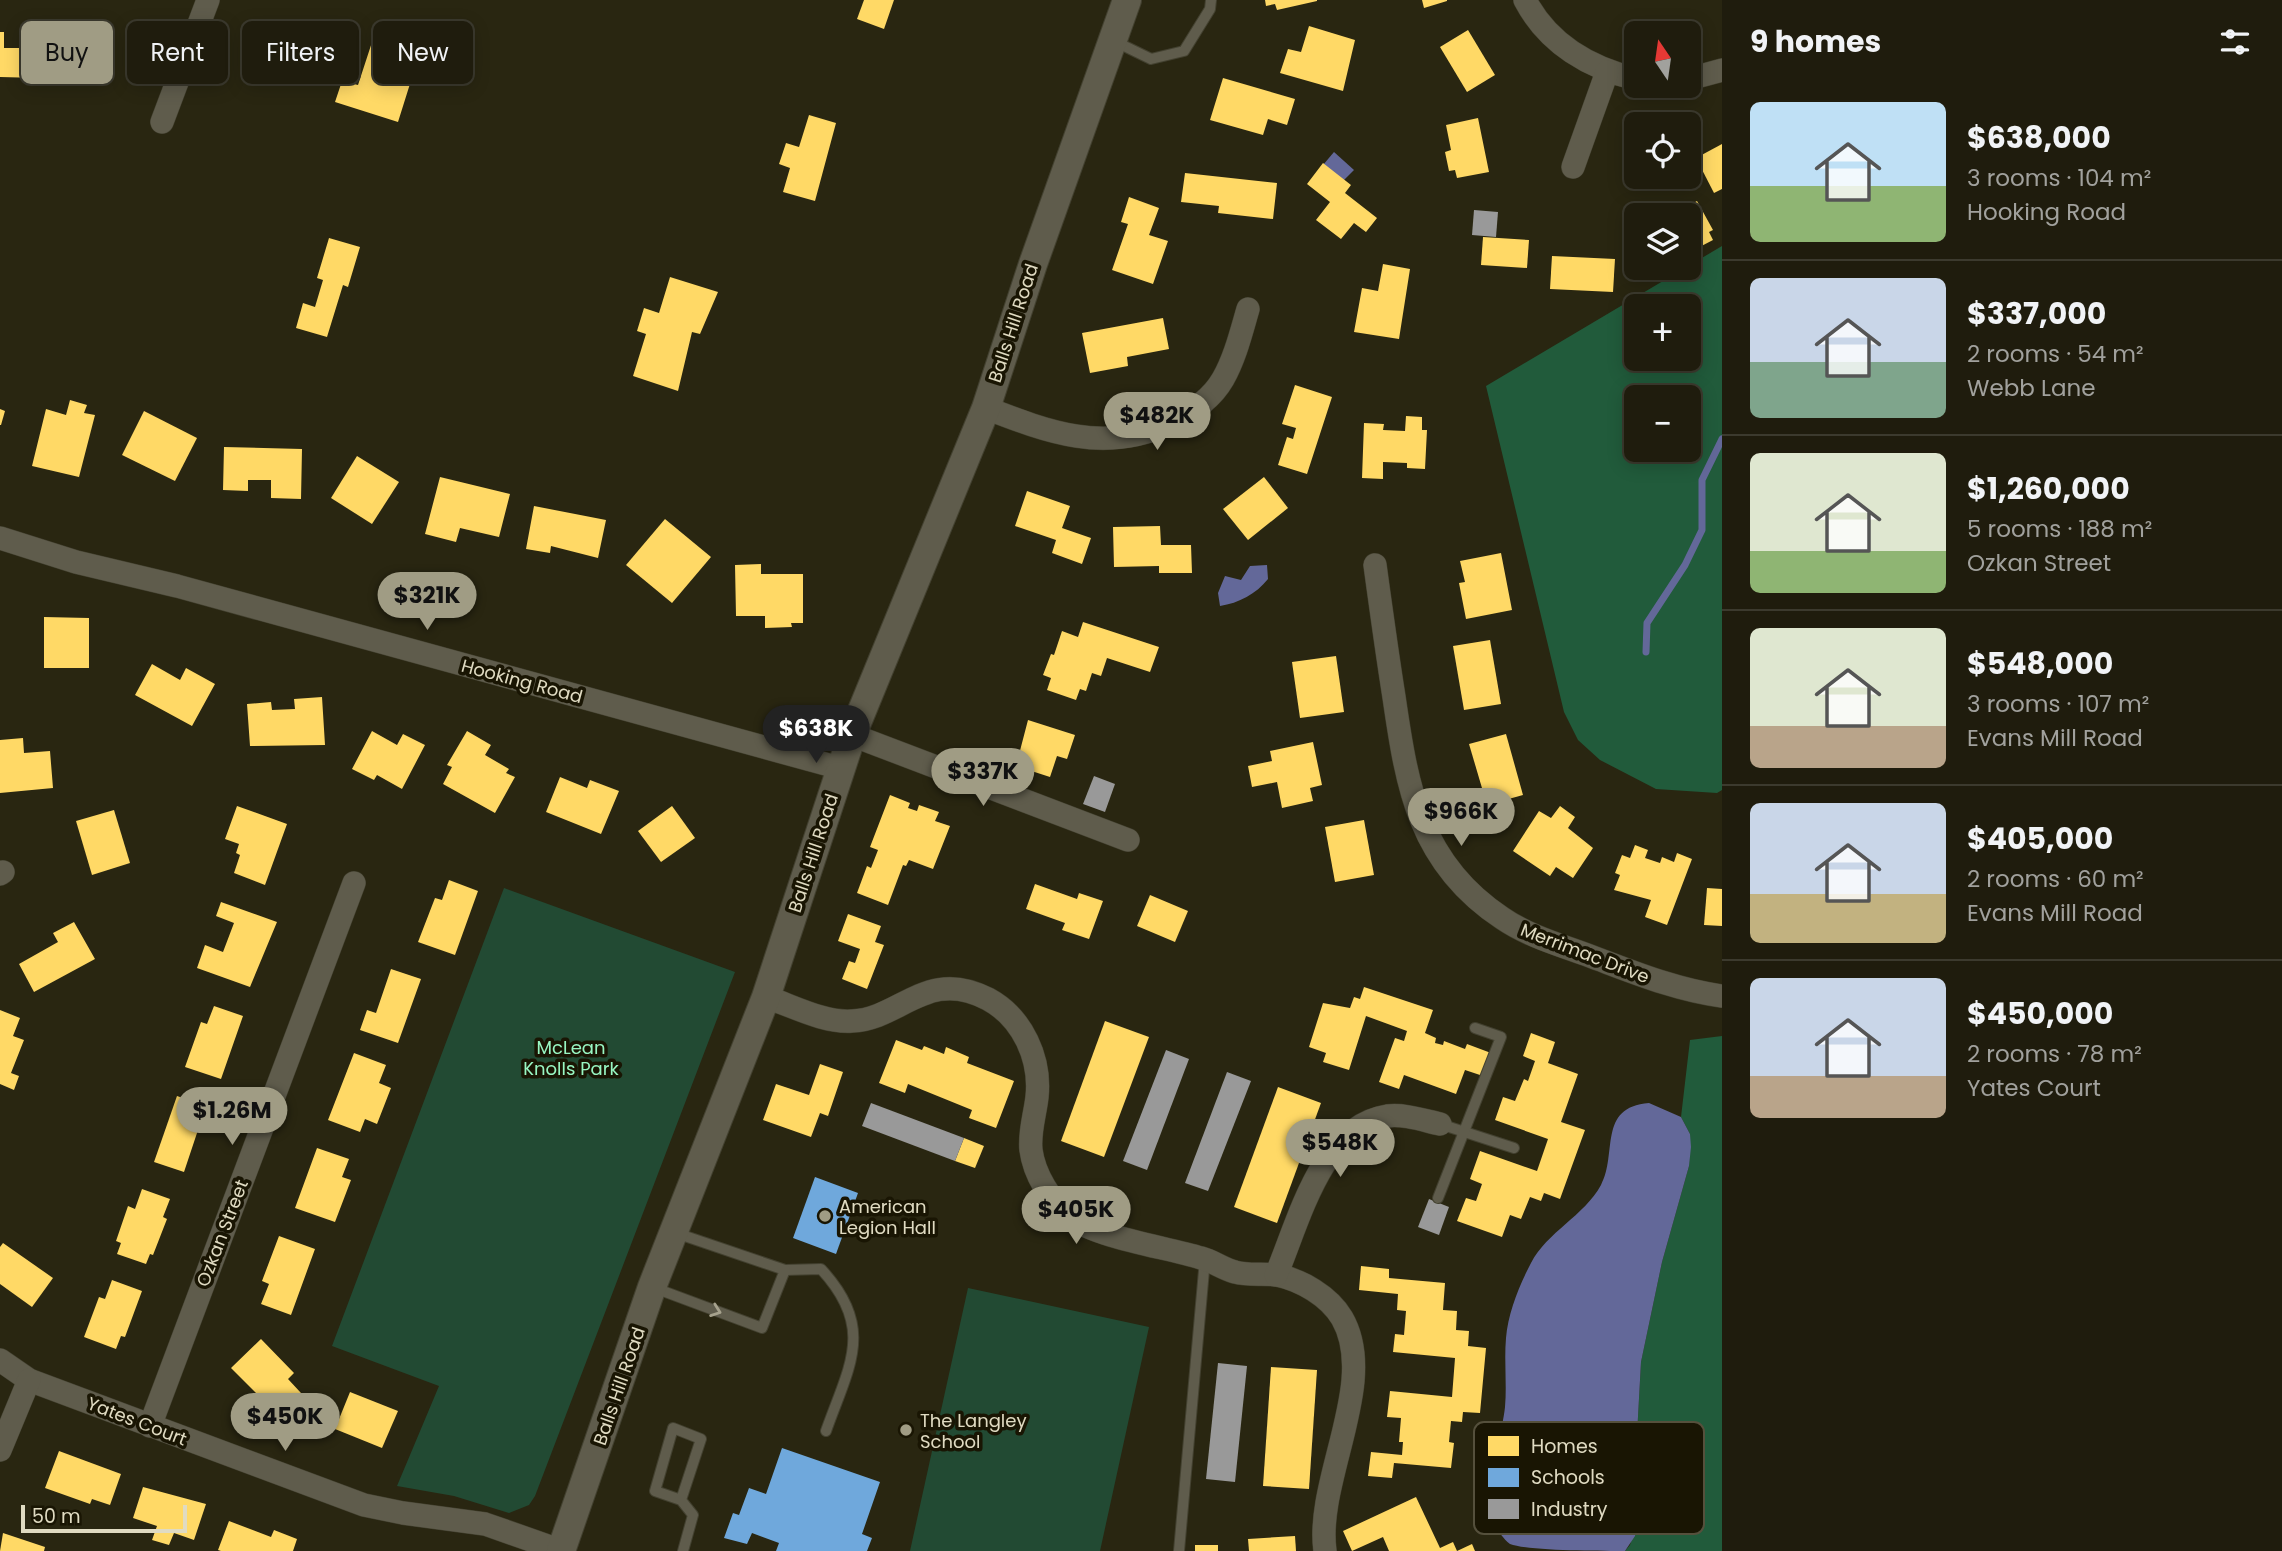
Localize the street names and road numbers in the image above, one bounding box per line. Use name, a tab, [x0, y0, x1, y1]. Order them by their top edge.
street label: Balls Hill Road	[982, 260, 1044, 386]
street label: Hooking Road	[459, 653, 585, 709]
street label: Balls Hill Road	[782, 790, 844, 916]
street label: Merrimac Drive	[1517, 917, 1653, 989]
street label: Ozkan Street	[190, 1176, 254, 1290]
street label: Balls Hill Road	[587, 1323, 651, 1449]
street label: Yates Court	[84, 1391, 190, 1451]

